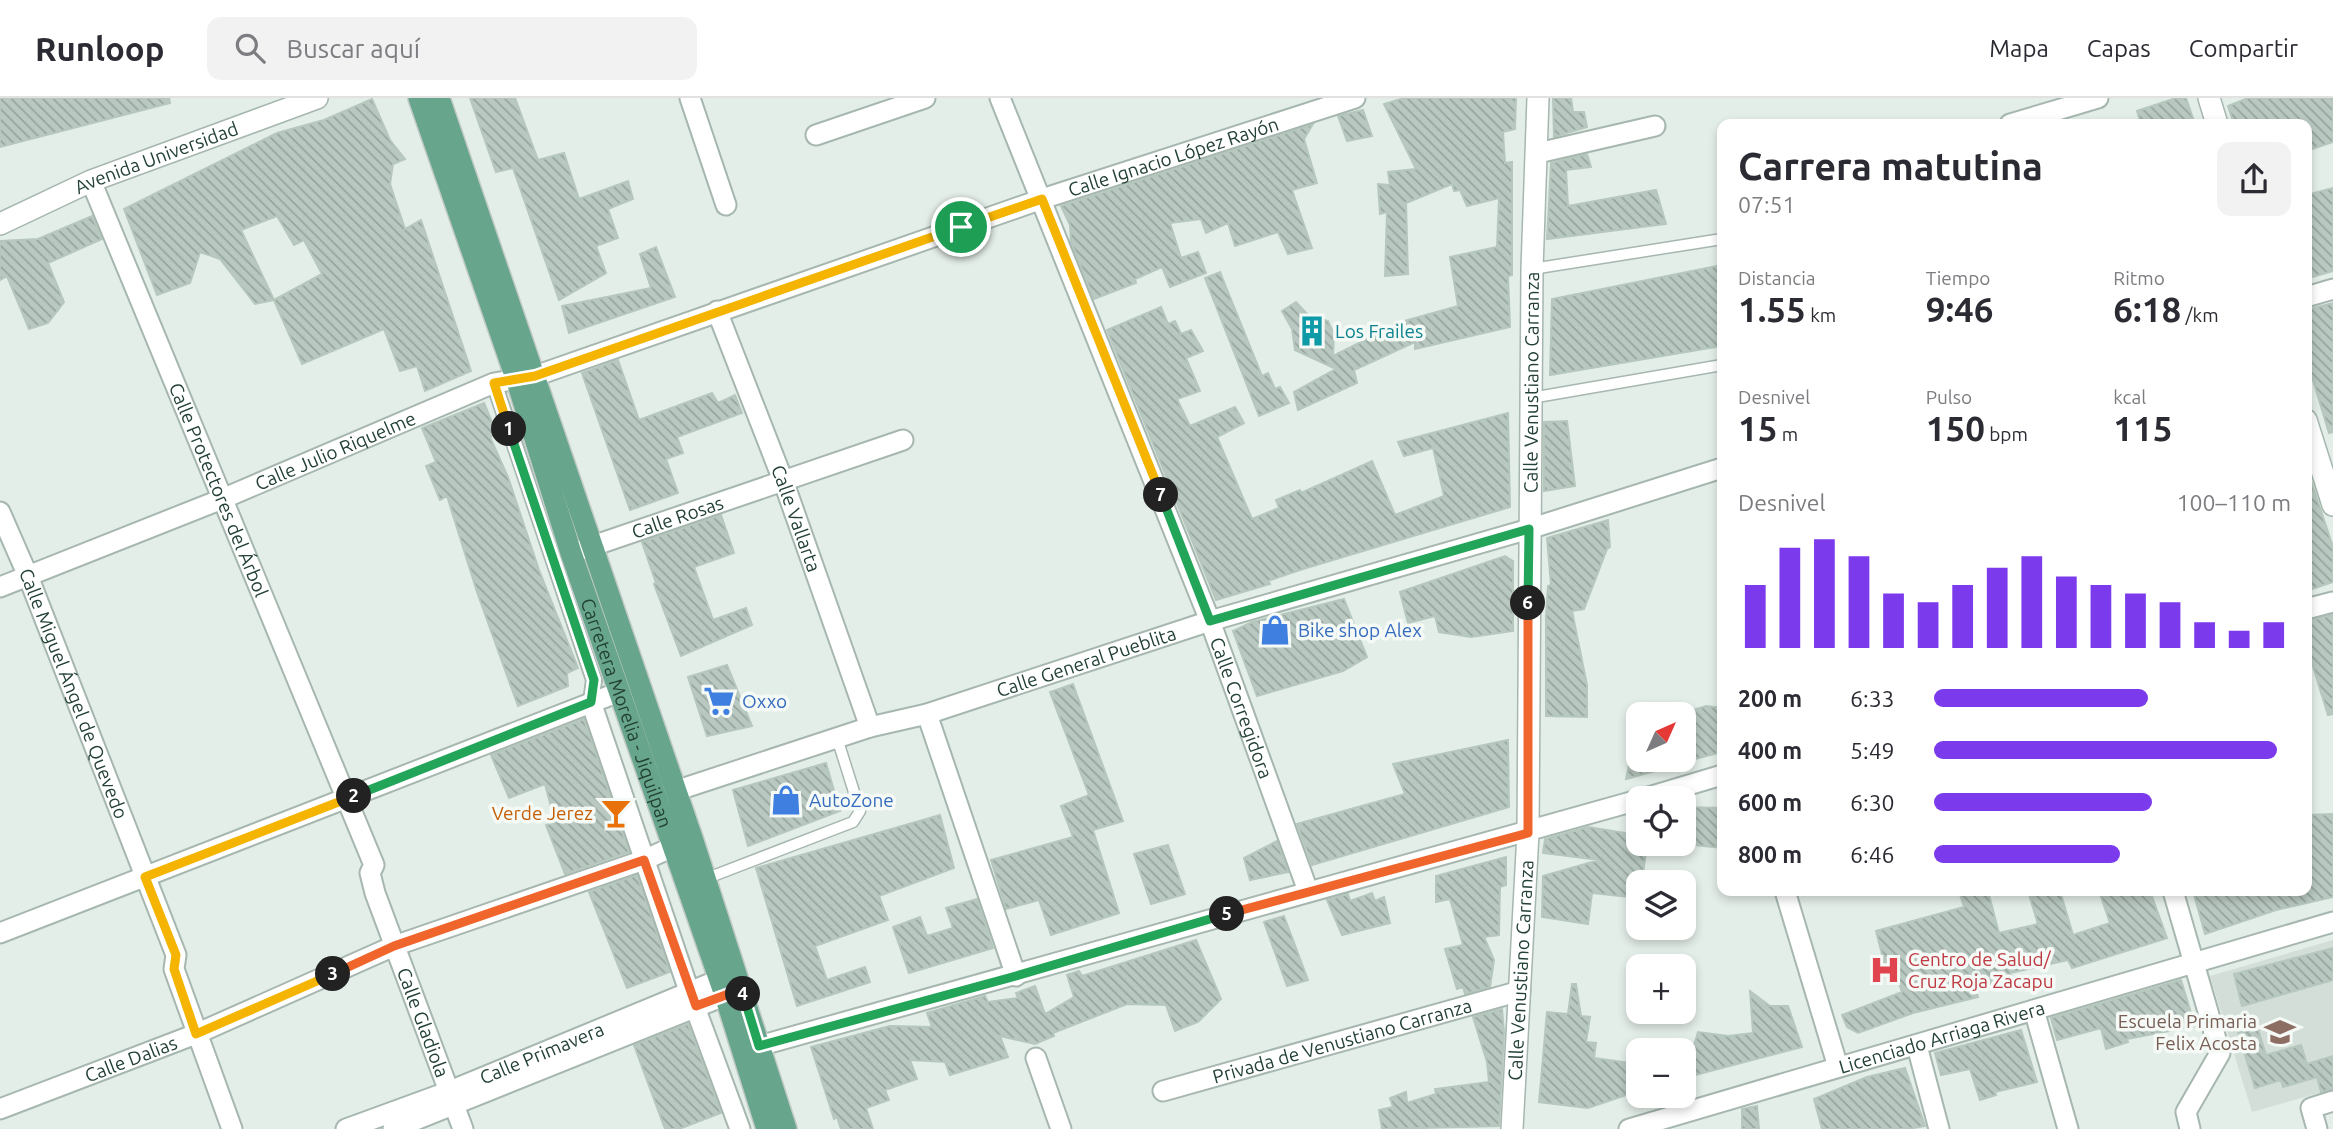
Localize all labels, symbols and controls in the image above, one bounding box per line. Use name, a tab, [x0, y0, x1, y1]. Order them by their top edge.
search box	[207, 17, 697, 80]
icon: search	[231, 29, 269, 67]
text: Runloop	[35, 30, 165, 67]
text: Buscar aquí	[287, 34, 420, 63]
text: Mapa	[1989, 35, 2049, 62]
text: Capas	[2087, 35, 2151, 62]
text: Compartir	[2189, 35, 2298, 62]
street label: Calle Ignacio López Rayón	[1065, 112, 1281, 201]
street label: Avenida Universidad	[71, 117, 241, 198]
button: share	[2217, 142, 2291, 216]
text: Carrera matutina	[1738, 145, 2043, 187]
text: 07:51	[1738, 192, 1796, 217]
pin	[931, 197, 991, 257]
icon: arrive	[942, 208, 980, 246]
text: Distancia	[1738, 267, 1816, 289]
text: Tiempo	[1926, 267, 1990, 289]
text: Ritmo	[2113, 267, 2165, 289]
street label: Calle Venustiano Carranza	[1519, 272, 1543, 493]
text: 1.55	[1738, 289, 1806, 329]
text: 9:46	[1926, 289, 1994, 329]
text: 6:18	[2113, 289, 2181, 329]
text: km	[1806, 304, 1836, 326]
text: /km	[2181, 304, 2219, 326]
building icon: Los Frailes	[1295, 314, 1329, 348]
place label: Los Frailes	[1335, 320, 1423, 342]
street label: Calle Protectores del Árbol	[165, 379, 273, 600]
text: Desnivel	[1738, 386, 1810, 408]
text: Pulso	[1926, 386, 1972, 408]
text: kcal	[2113, 386, 2146, 408]
street label: Calle Julio Riquelme	[252, 407, 419, 495]
text: 15	[1738, 408, 1777, 448]
text: 150	[1926, 408, 1985, 448]
text: 115	[2113, 408, 2173, 448]
pin: 1	[491, 412, 526, 446]
text: 1	[503, 417, 514, 439]
text: m	[1777, 423, 1798, 445]
text: bpm	[1985, 423, 2028, 445]
street label: Calle Vallarta	[767, 462, 825, 575]
pin: 7	[1144, 478, 1178, 512]
text: 7	[1155, 483, 1166, 505]
text: Desnivel	[1738, 490, 1826, 515]
text: 100–110 m	[2177, 490, 2291, 515]
street label: Calle Rosas	[629, 491, 726, 543]
street label: Calle Miguel Ángel de Quevedo	[15, 565, 133, 822]
pin: 6	[1510, 586, 1546, 620]
text: 6	[1522, 591, 1533, 613]
street label: Carretera Morelia - Jiquilpan	[577, 595, 677, 831]
shop icon: Bike shop Alex	[1258, 613, 1292, 647]
place label: Bike shop Alex	[1298, 619, 1422, 641]
street label: Calle General Pueblita	[994, 622, 1179, 701]
street label: Calle Corregidora	[1206, 634, 1277, 782]
supermarket icon: Oxxo	[702, 684, 736, 718]
text: 200 m	[1738, 686, 1802, 711]
text: 6:33	[1850, 686, 1895, 711]
place label: Oxxo	[742, 690, 787, 712]
north arrow	[1626, 702, 1696, 772]
map controls	[1626, 702, 1696, 1108]
text: 400 m	[1738, 738, 1802, 763]
text: 5:49	[1850, 738, 1895, 763]
pin: 2	[336, 778, 372, 814]
shop icon: AutoZone	[769, 783, 803, 817]
text: 2	[348, 784, 359, 806]
button: locate	[1626, 786, 1696, 856]
place label: AutoZone	[809, 789, 894, 811]
text: 600 m	[1738, 790, 1802, 815]
text: 6:30	[1850, 790, 1895, 815]
bar icon: Verde Jerez	[599, 796, 633, 830]
place label: Verde Jerez	[492, 802, 593, 824]
text: 800 m	[1738, 842, 1802, 867]
text: 6:46	[1850, 842, 1895, 867]
street label: Calle Venustiano Carranza	[1504, 859, 1538, 1081]
button: layers	[1626, 870, 1696, 940]
pin: 5	[1210, 896, 1244, 932]
text: 5	[1221, 902, 1232, 924]
place label: Centro de Salud/ Cruz Roja Zacapu	[1908, 948, 2053, 992]
hospital icon: Centro de Salud/ Cruz Roja Zacapu	[1868, 953, 1902, 987]
button: +	[1626, 954, 1696, 1024]
pin: 3	[316, 956, 350, 992]
text: 3	[327, 962, 338, 984]
street label: Calle Gladiola	[393, 965, 454, 1080]
pin: 4	[726, 976, 760, 1012]
text: 4	[737, 982, 748, 1004]
street label: Privada de Venustiano Carranza	[1210, 994, 1474, 1088]
street label: Licenciado Arriaga Rivera	[1836, 996, 2047, 1078]
place label: Escuela Primaria Felix Acosta	[2118, 1010, 2257, 1054]
school or university icon: Escuela Primaria Felix Acosta	[2263, 1015, 2297, 1049]
street label: Calle Primavera	[476, 1018, 607, 1089]
street label: Calle Dalias	[81, 1031, 180, 1087]
button: −	[1626, 1038, 1696, 1108]

